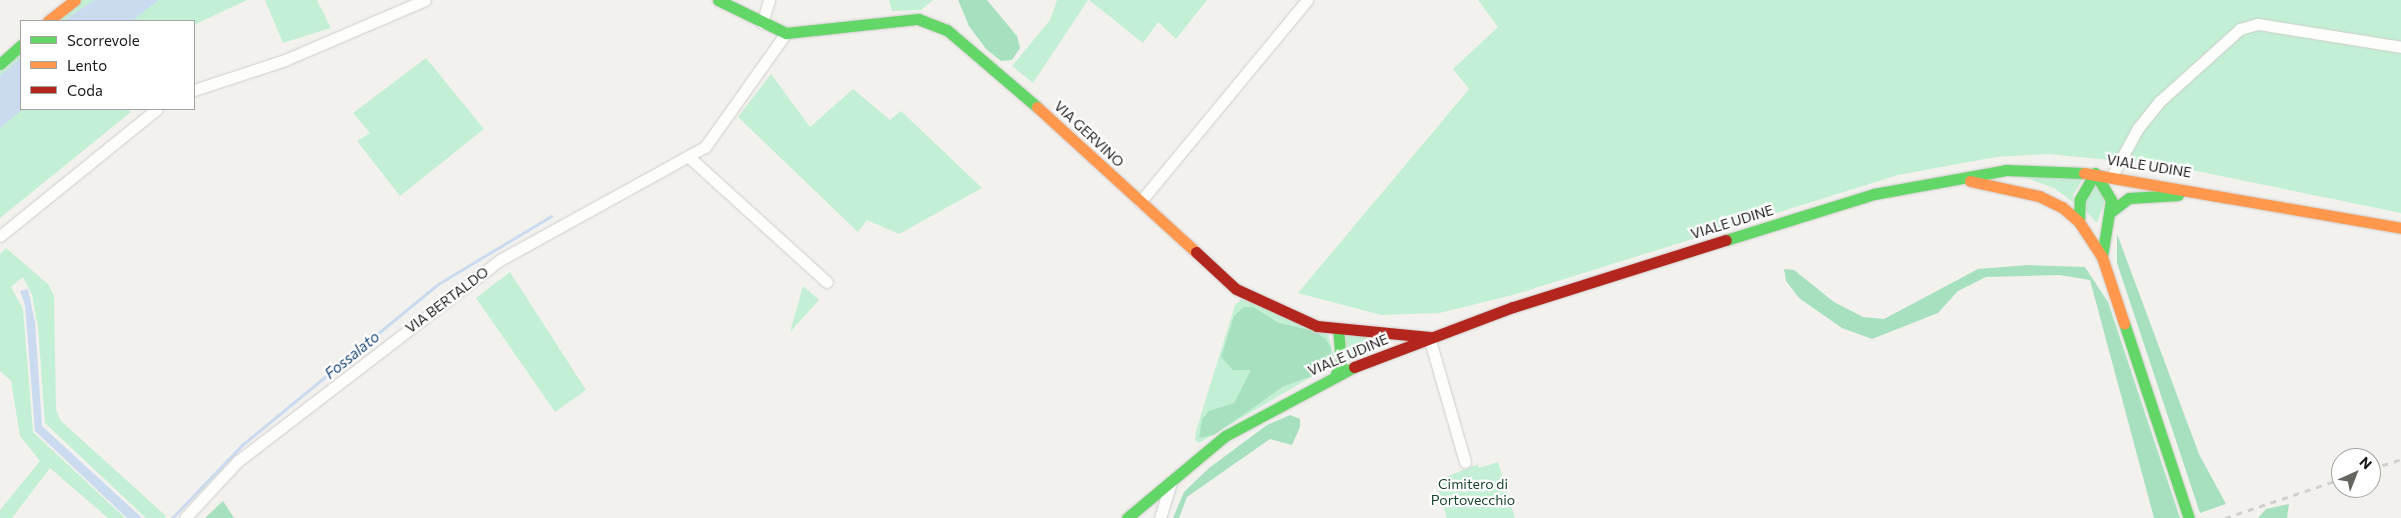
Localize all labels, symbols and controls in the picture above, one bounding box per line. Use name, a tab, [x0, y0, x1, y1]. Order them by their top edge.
legend	[20, 20, 195, 110]
text: Scorrevole	[67, 31, 140, 49]
text: Lento	[67, 56, 107, 74]
text: Coda	[67, 81, 103, 99]
street label: VIA GERVINO	[1051, 97, 1127, 171]
street label: VIALE UDINE	[2105, 151, 2193, 181]
street label: VIALE UDINE	[1689, 201, 1775, 243]
street label: VIA BERTALDO	[402, 263, 492, 337]
water label: Fossalato	[321, 327, 383, 383]
street label: VIALE UDINE	[1305, 331, 1391, 379]
north arrow	[2331, 448, 2381, 498]
text: N	[2356, 453, 2376, 472]
park label: Cimitero di Portovecchio	[1431, 476, 1515, 508]

